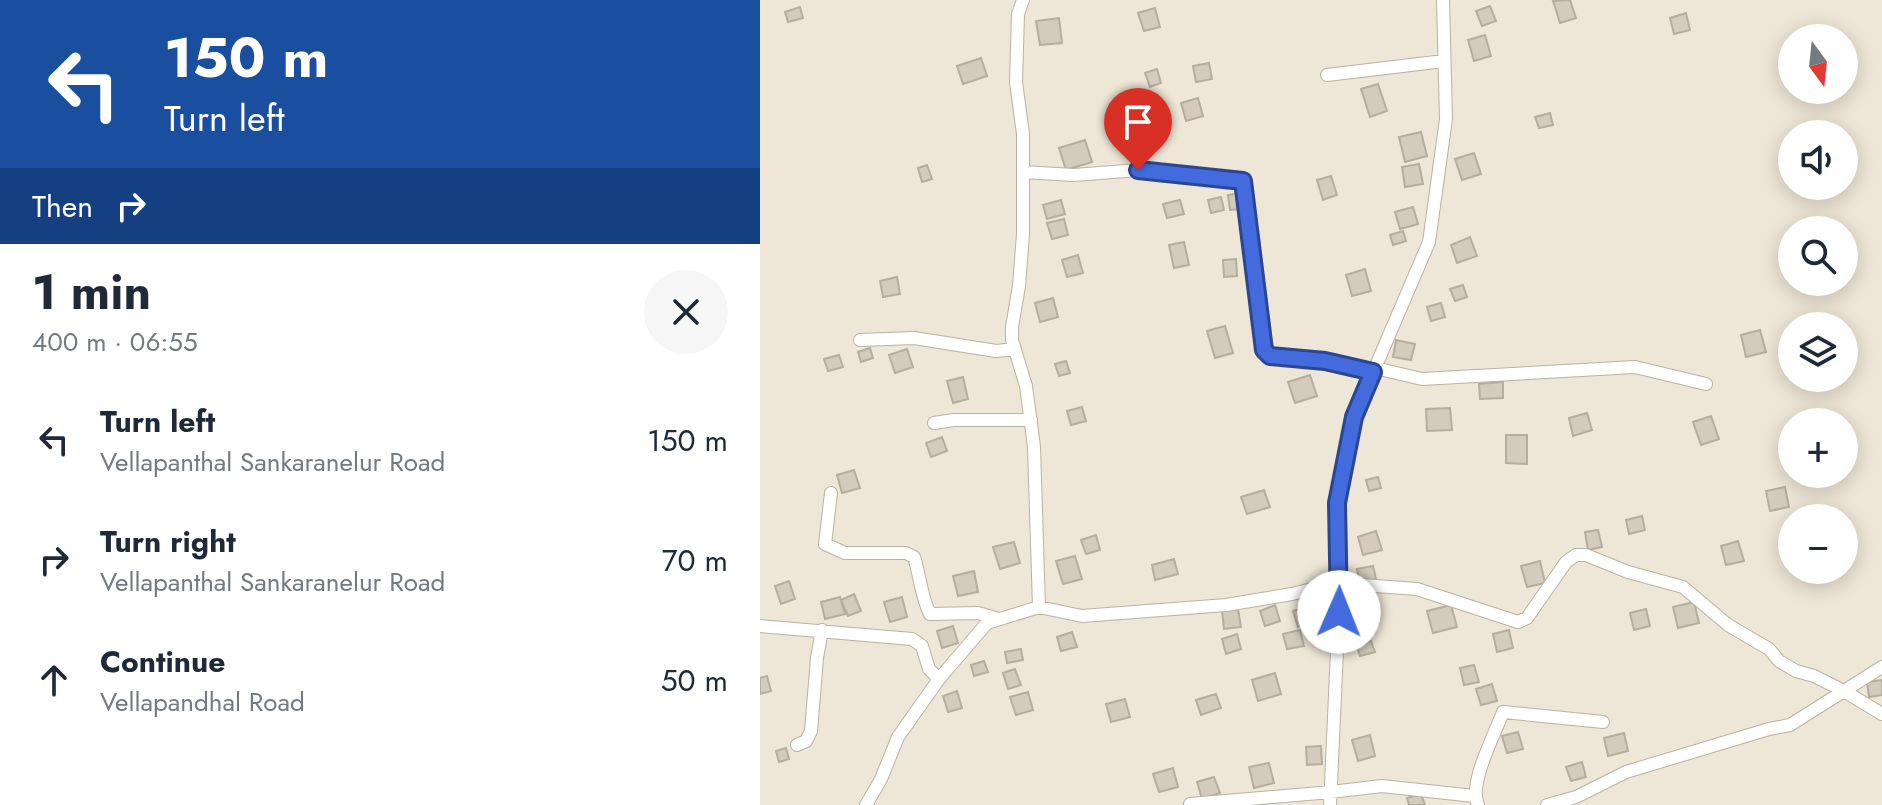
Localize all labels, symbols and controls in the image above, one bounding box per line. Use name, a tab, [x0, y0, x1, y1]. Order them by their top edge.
text: 150 m	[164, 17, 328, 98]
north arrow	[1778, 24, 1858, 104]
map controls	[1778, 24, 1858, 584]
icon: left	[32, 32, 136, 136]
pin	[1104, 88, 1172, 170]
text: Turn left	[164, 92, 285, 144]
icon: arrive	[1116, 100, 1160, 144]
button: sound	[1778, 120, 1858, 200]
icon: right	[109, 184, 153, 228]
text: Then	[32, 185, 93, 228]
button: search	[1778, 216, 1858, 296]
text: 1 min	[32, 258, 151, 327]
button: close	[644, 270, 728, 354]
button: layers	[1778, 312, 1858, 392]
text: 400 m · 06:55	[32, 323, 198, 361]
text: Turn left	[100, 400, 215, 443]
button: +	[1778, 408, 1858, 488]
icon: left	[32, 418, 76, 462]
text: 150 m	[647, 419, 728, 462]
text: Vellapanthal Sankaranelur Road	[100, 443, 445, 481]
button: −	[1778, 504, 1858, 584]
text: Turn right	[100, 520, 236, 563]
icon: right	[32, 538, 76, 582]
text: 70 m	[662, 539, 728, 582]
text: Vellapanthal Sankaranelur Road	[100, 563, 445, 601]
position arrow	[1297, 570, 1381, 654]
text: Continue	[100, 640, 226, 683]
icon: ahead	[32, 658, 76, 702]
text: 50 m	[661, 659, 728, 702]
text: Vellapandhal Road	[100, 683, 305, 721]

